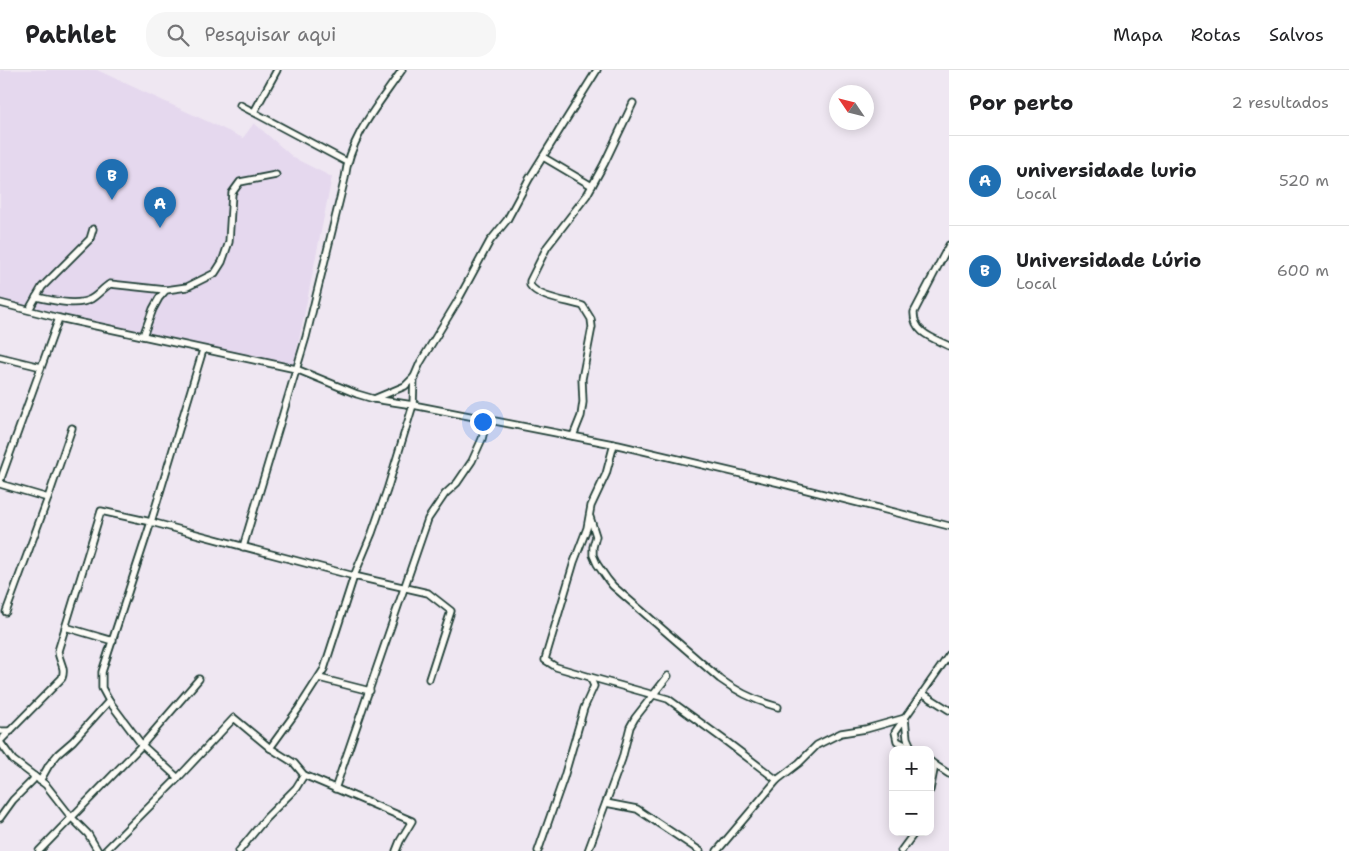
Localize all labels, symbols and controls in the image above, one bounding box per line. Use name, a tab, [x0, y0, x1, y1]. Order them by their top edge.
search box	[146, 12, 496, 57]
text: Pathlet	[25, 19, 116, 51]
icon: search	[164, 21, 192, 49]
text: Pesquisar aqui	[204, 22, 336, 47]
text: Mapa	[1113, 23, 1163, 47]
text: Rotas	[1191, 23, 1241, 47]
text: Salvos	[1269, 23, 1324, 47]
north arrow	[829, 85, 874, 130]
text: Por perto	[969, 89, 1073, 117]
text: 2 resultados	[1231, 92, 1329, 113]
text: universidade lurio	[1016, 158, 1197, 183]
pin: B	[96, 159, 128, 200]
text: A	[979, 170, 991, 191]
text: 520 m	[1279, 170, 1329, 191]
text: Local	[1016, 183, 1057, 204]
pin: A	[144, 187, 176, 228]
text: Universidade Lúrio	[1016, 248, 1201, 273]
text: B	[980, 260, 990, 281]
text: 600 m	[1277, 260, 1329, 281]
text: Local	[1016, 273, 1057, 294]
your location	[470, 409, 496, 435]
map controls	[889, 746, 934, 836]
button: +	[889, 746, 934, 791]
button: −	[889, 791, 934, 836]

